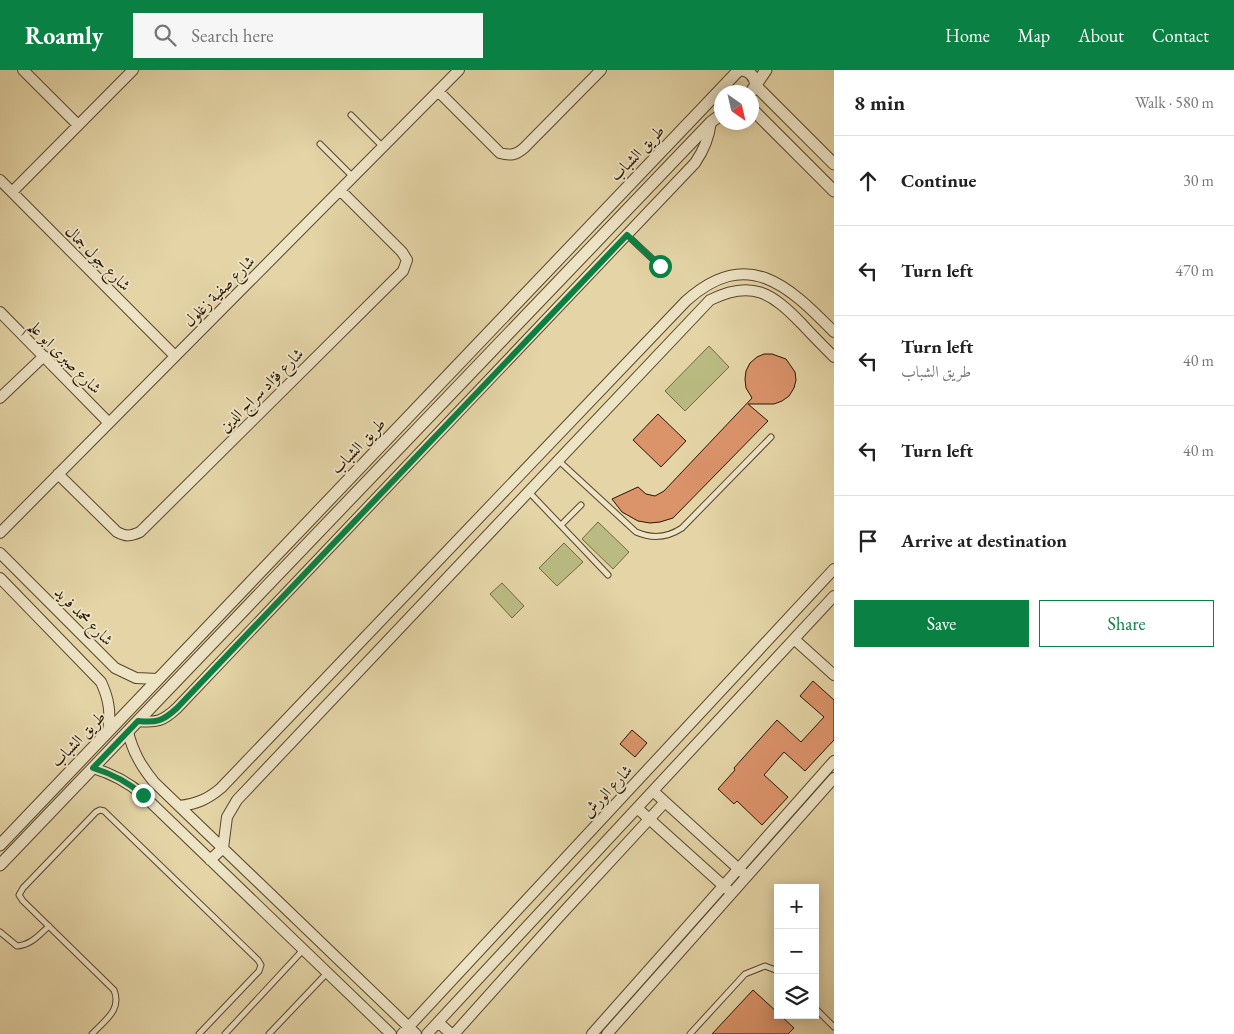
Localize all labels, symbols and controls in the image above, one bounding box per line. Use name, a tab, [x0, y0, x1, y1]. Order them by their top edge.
search box	[133, 13, 483, 58]
text: Roamly	[25, 20, 103, 51]
icon: search	[151, 21, 179, 49]
text: Search here	[191, 23, 274, 48]
text: Home	[945, 24, 990, 47]
text: Map	[1018, 24, 1050, 47]
text: About	[1078, 24, 1124, 47]
text: Contact	[1152, 24, 1209, 47]
north arrow	[714, 85, 759, 130]
text: 8 min	[854, 89, 905, 116]
text: Walk · 580 m	[1135, 92, 1214, 113]
street label: طريق الشباب	[605, 120, 669, 186]
icon: ahead	[854, 167, 882, 195]
text: Continue	[901, 168, 976, 193]
text: 30 m	[1183, 170, 1214, 191]
street label: شارع جول جمال	[58, 221, 135, 298]
street label: شارع صفية زغلول	[179, 251, 261, 333]
route start	[649, 255, 672, 278]
icon: left	[854, 257, 882, 285]
text: Turn left	[901, 258, 973, 283]
text: 470 m	[1175, 260, 1214, 281]
street label: شارع صبرى ابو علم	[20, 316, 106, 402]
text: Turn left	[901, 334, 973, 359]
street label: شارع فؤاد سراج الدين	[214, 343, 311, 440]
icon: left	[854, 347, 882, 375]
text: 40 m	[1183, 350, 1214, 371]
text: طريق الشباب	[901, 361, 971, 382]
street label: طريق الشباب	[326, 413, 390, 479]
icon: left	[854, 437, 882, 465]
text: Turn left	[901, 438, 973, 463]
text: 40 m	[1183, 440, 1214, 461]
icon: arrive	[854, 527, 882, 555]
text: Arrive at destination	[901, 528, 1067, 553]
street label: شارع محمد فريد	[48, 582, 118, 652]
button: Save	[854, 600, 1029, 647]
button: Share	[1039, 600, 1214, 647]
street label: طريق الشباب	[46, 706, 110, 772]
street label: شارع الورش	[577, 760, 639, 824]
route end	[132, 784, 155, 807]
map controls	[774, 884, 819, 1019]
button: +	[774, 884, 819, 929]
button: −	[774, 929, 819, 974]
button: layers	[774, 974, 819, 1019]

